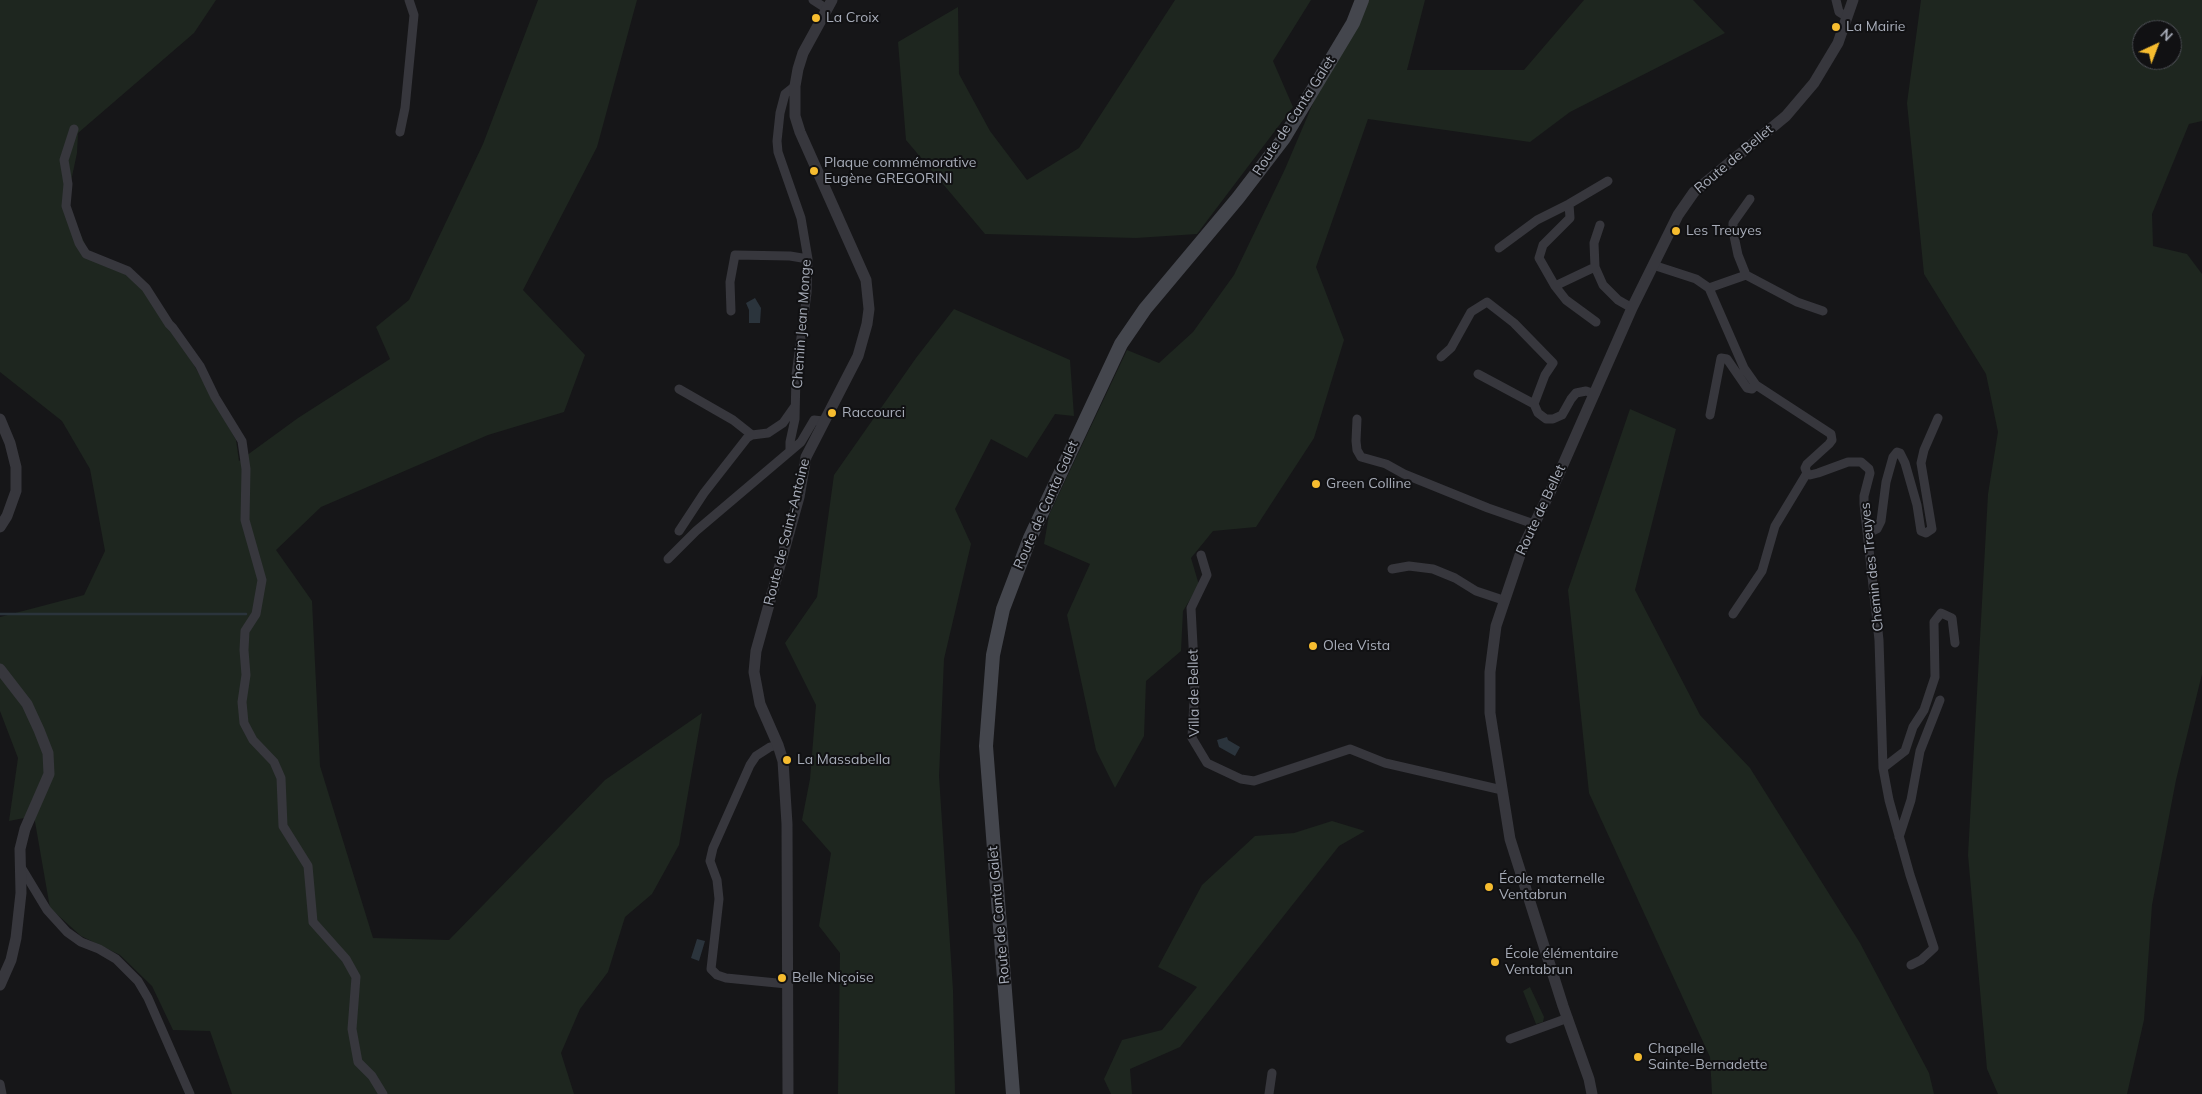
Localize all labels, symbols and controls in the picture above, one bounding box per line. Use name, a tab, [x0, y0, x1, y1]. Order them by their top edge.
place label: La Croix	[826, 10, 879, 26]
marker: La Croix	[810, 12, 822, 24]
place label: La Mairie	[1846, 19, 1905, 35]
north arrow	[2132, 20, 2182, 70]
marker: La Mairie	[1830, 21, 1842, 33]
text: N	[2157, 25, 2177, 45]
street label: Route de Canta Galet	[1249, 53, 1339, 179]
street label: Route de Bellet	[1691, 121, 1777, 197]
place label: Plaque commémorative Eugène GREGORINI	[824, 155, 976, 188]
marker: Plaque commémorative Eugène GREGORINI	[808, 165, 820, 177]
place label: Les Treuyes	[1686, 223, 1762, 239]
marker: Les Treuyes	[1670, 225, 1682, 237]
street label: Chemin Jean Monge	[789, 259, 815, 389]
place label: Raccourci	[842, 405, 905, 421]
marker: Raccourci	[826, 407, 838, 419]
street label: Route de Canta Galet	[1010, 438, 1082, 572]
street label: Route de Saint-Antoine	[761, 457, 813, 607]
street label: Route de Bellet	[1513, 462, 1569, 558]
place label: Green Colline	[1326, 476, 1411, 492]
marker: Green Colline	[1310, 478, 1322, 490]
street label: Chemin des Treuyes	[1857, 502, 1887, 632]
place label: Olea Vista	[1323, 638, 1390, 654]
marker: Olea Vista	[1307, 640, 1319, 652]
street label: Villa de Bellet	[1185, 649, 1203, 737]
place label: La Massabella	[797, 752, 890, 768]
marker: La Massabella	[781, 754, 793, 766]
street label: Route de Canta Galet	[985, 845, 1013, 985]
place label: École maternelle Ventabrun	[1499, 871, 1605, 904]
marker: École maternelle Ventabrun	[1483, 881, 1495, 893]
place label: École élémentaire Ventabrun	[1505, 946, 1618, 979]
marker: École élémentaire Ventabrun	[1489, 956, 1501, 968]
place label: Belle Niçoise	[792, 970, 874, 986]
marker: Belle Niçoise	[776, 972, 788, 984]
place label: Chapelle Sainte-Bernadette	[1648, 1041, 1767, 1074]
marker: Chapelle Sainte-Bernadette	[1632, 1051, 1644, 1063]

